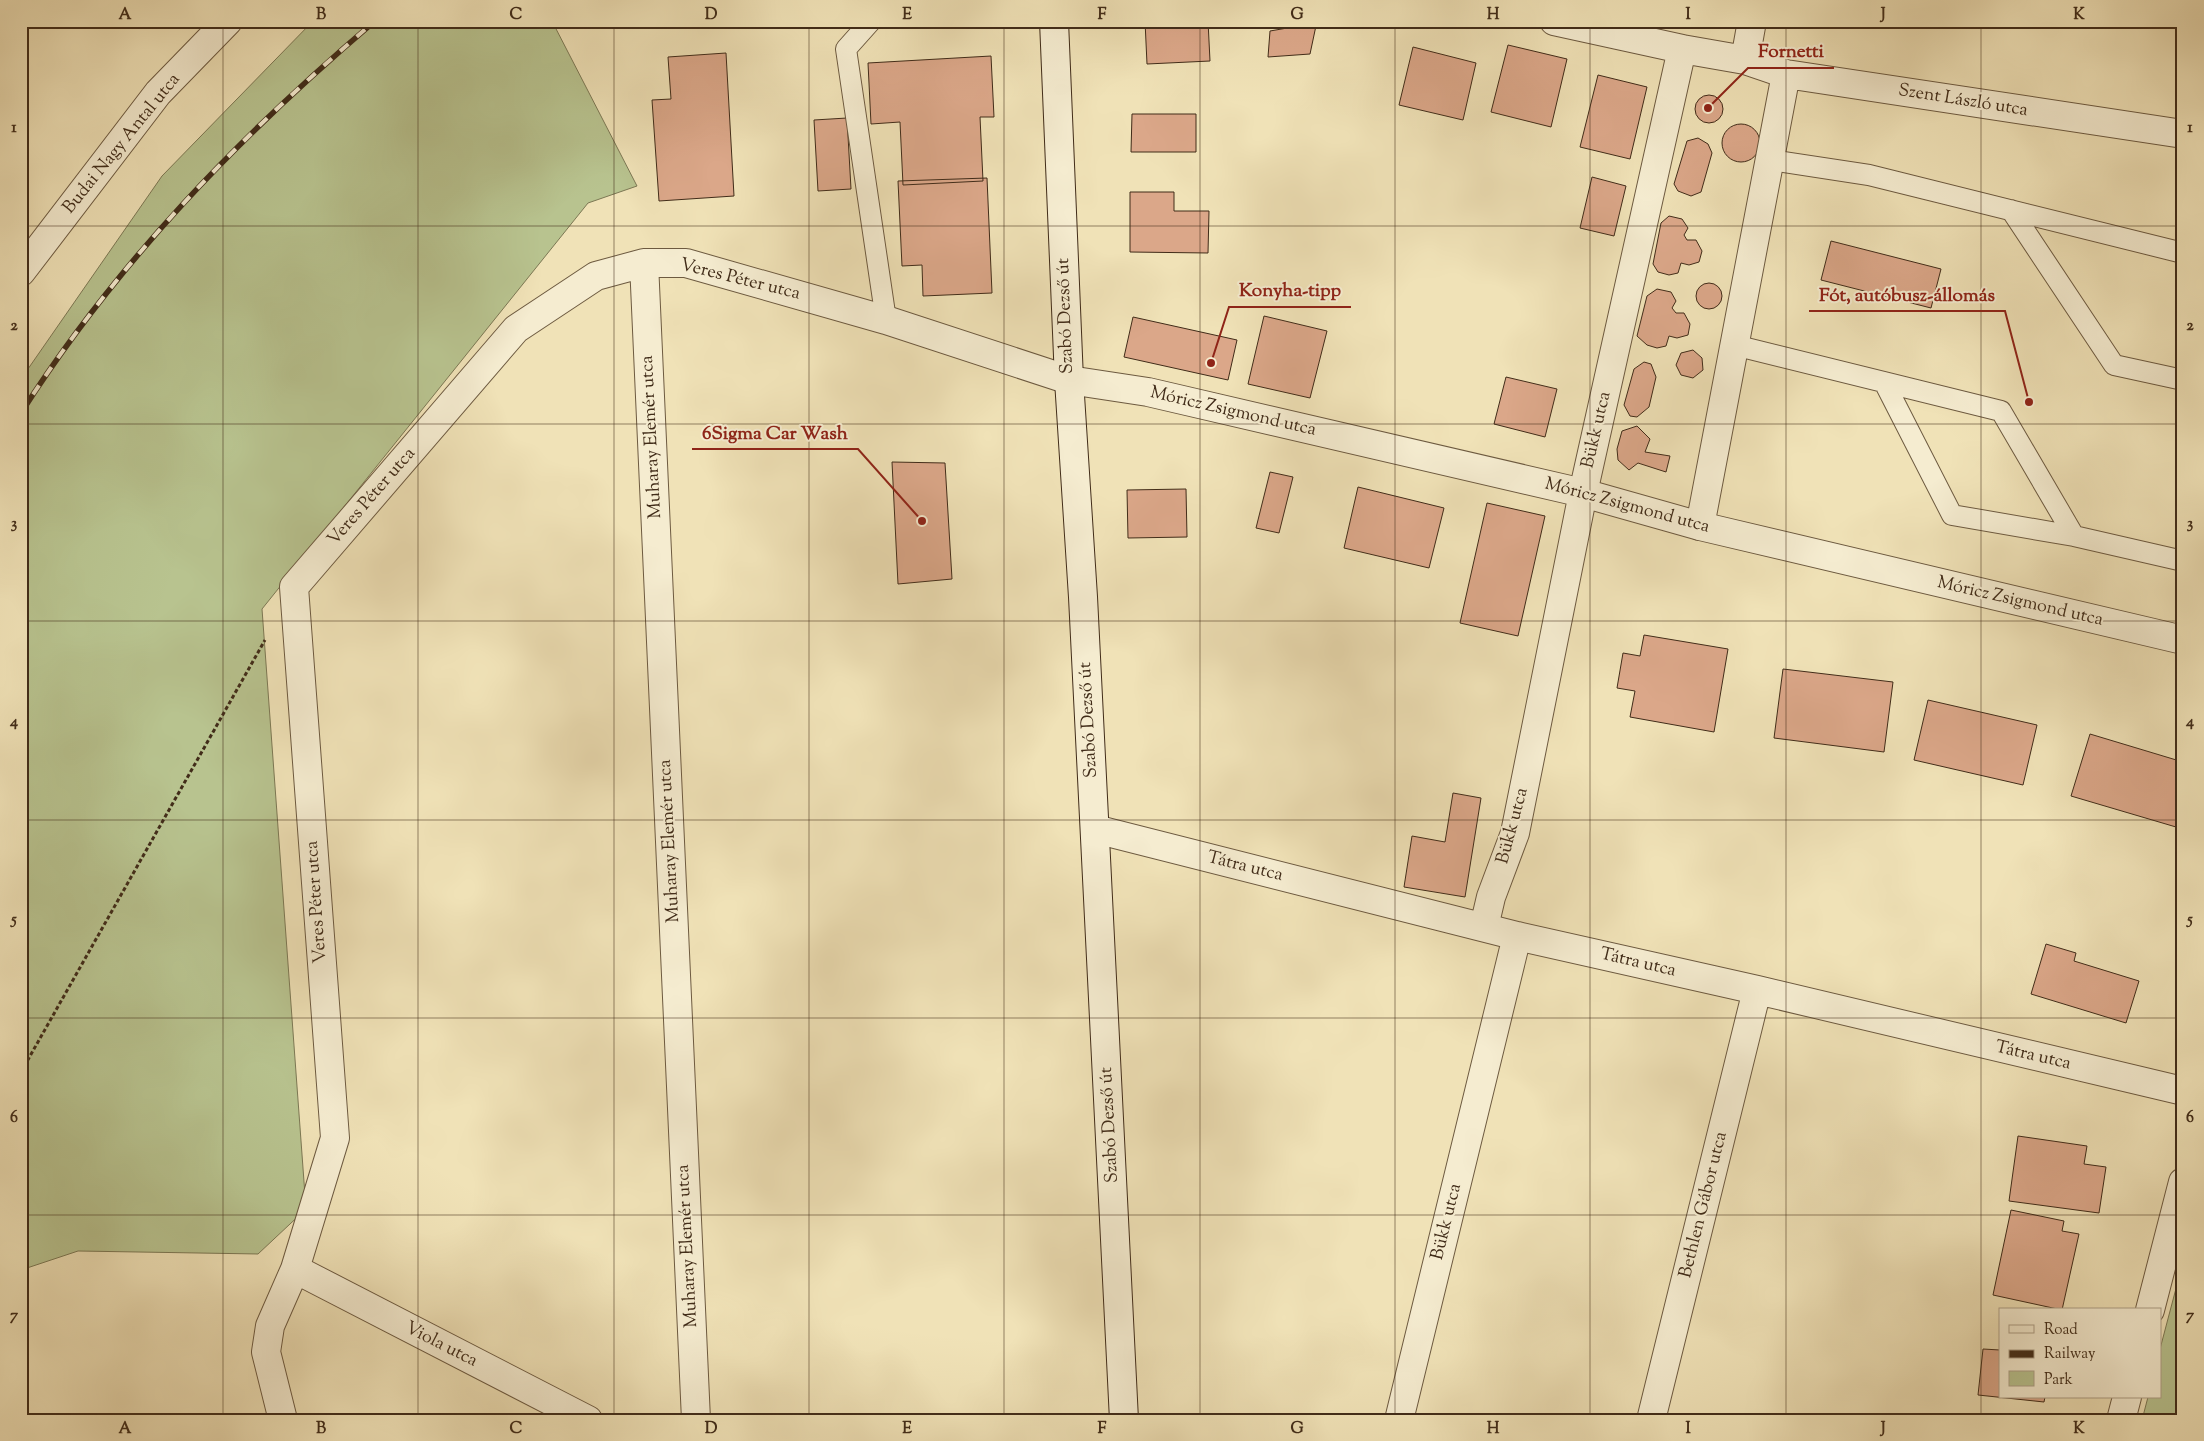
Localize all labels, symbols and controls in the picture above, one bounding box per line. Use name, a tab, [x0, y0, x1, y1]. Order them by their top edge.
text: A	[119, 4, 132, 27]
text: B	[316, 4, 326, 27]
text: C	[510, 4, 523, 27]
text: D	[705, 4, 718, 27]
text: E	[902, 4, 912, 27]
text: F	[1098, 4, 1107, 27]
text: G	[1290, 4, 1304, 27]
text: H	[1487, 4, 1500, 27]
text: I	[1685, 4, 1691, 27]
text: J	[1879, 4, 1886, 27]
text: K	[2073, 4, 2085, 27]
callout: Fornetti	[1748, 34, 1834, 68]
text: Fornetti	[1758, 39, 1825, 66]
street label: Budai Nagy Antal utca	[57, 68, 187, 220]
street label: Szent László utca	[1896, 78, 2030, 124]
text: 1	[11, 117, 17, 140]
text: 1	[2187, 117, 2193, 140]
street label: Veres Péter utca	[677, 253, 803, 307]
street label: Szabó Dezső út	[1051, 258, 1081, 374]
callout: Konyha-tipp	[1229, 273, 1351, 307]
callout: Fót, autóbusz-állomás	[1809, 277, 2005, 311]
text: Konyha-tipp	[1239, 278, 1341, 305]
text: Fót, autóbusz-állomás	[1819, 283, 1995, 310]
text: 2	[10, 315, 18, 338]
text: 2	[2186, 315, 2194, 338]
street label: Muharay Elemér utca	[635, 355, 669, 519]
street label: Móricz Zsigmond utca	[1147, 380, 1319, 444]
street label: Bükk utca	[1576, 389, 1618, 471]
callout: 6Sigma Car Wash	[692, 415, 858, 449]
text: 6Sigma Car Wash	[702, 421, 849, 448]
street label: Veres Péter utca	[322, 442, 422, 552]
street label: Móricz Zsigmond utca	[1542, 471, 1712, 541]
text: 3	[11, 513, 18, 536]
text: 3	[2187, 513, 2194, 536]
street label: Móricz Zsigmond utca	[1934, 570, 2106, 634]
street label: Szabó Dezső út	[1073, 661, 1105, 779]
text: 4	[9, 711, 18, 734]
text: 4	[2185, 711, 2194, 734]
street label: Muharay Elemér utca	[653, 759, 687, 923]
street label: Bükk utca	[1490, 785, 1536, 867]
street label: Veres Péter utca	[300, 840, 334, 964]
street label: Tátra utca	[1204, 845, 1286, 889]
text: 5	[9, 909, 17, 932]
text: 5	[2185, 909, 2193, 932]
street label: Tátra utca	[1597, 942, 1679, 984]
street label: Tátra utca	[1992, 1035, 2074, 1077]
street label: Szabó Dezső út	[1094, 1066, 1126, 1184]
text: 6	[10, 1107, 18, 1130]
text: 6	[2186, 1107, 2194, 1130]
street label: Bethlen Gábor utca	[1673, 1129, 1735, 1281]
street label: Muharay Elemér utca	[671, 1164, 705, 1328]
street label: Bükk utca	[1425, 1181, 1469, 1263]
text: 7	[10, 1305, 19, 1328]
text: 7	[2186, 1305, 2195, 1328]
legend	[1999, 1308, 2162, 1398]
street label: Viola utca	[400, 1316, 482, 1374]
text: Road	[2044, 1320, 2078, 1341]
text: Railway	[2044, 1344, 2096, 1365]
text: Park	[2044, 1370, 2073, 1391]
text: A	[119, 1418, 132, 1441]
text: B	[316, 1418, 326, 1441]
text: C	[510, 1418, 523, 1441]
text: D	[705, 1418, 718, 1441]
text: E	[902, 1418, 912, 1441]
text: F	[1098, 1418, 1107, 1441]
text: G	[1290, 1418, 1304, 1441]
text: H	[1487, 1418, 1500, 1441]
text: I	[1685, 1418, 1691, 1441]
text: J	[1879, 1418, 1886, 1441]
text: K	[2073, 1418, 2085, 1441]

